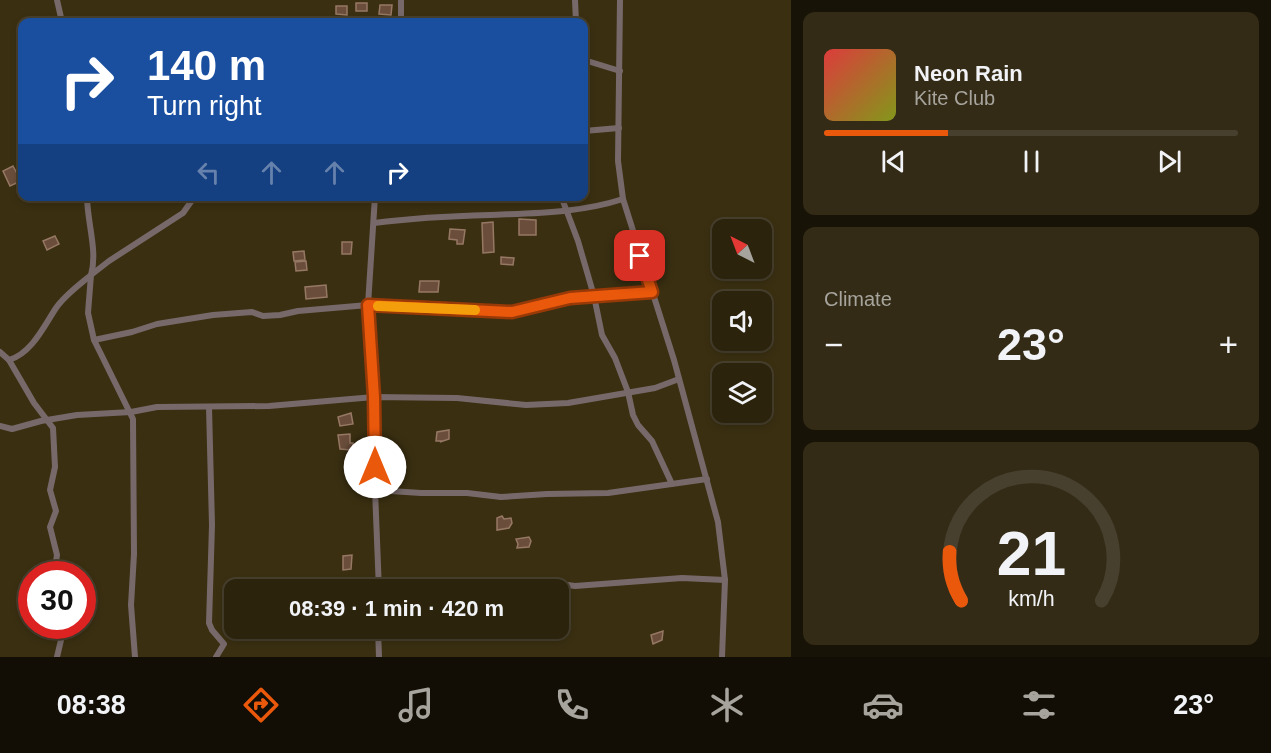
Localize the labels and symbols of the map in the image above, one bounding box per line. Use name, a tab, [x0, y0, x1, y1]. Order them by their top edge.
north arrow	[712, 219, 772, 279]
pin	[614, 230, 665, 281]
position arrow	[343, 435, 407, 499]
speed limit sign: 30	[18, 561, 96, 639]

